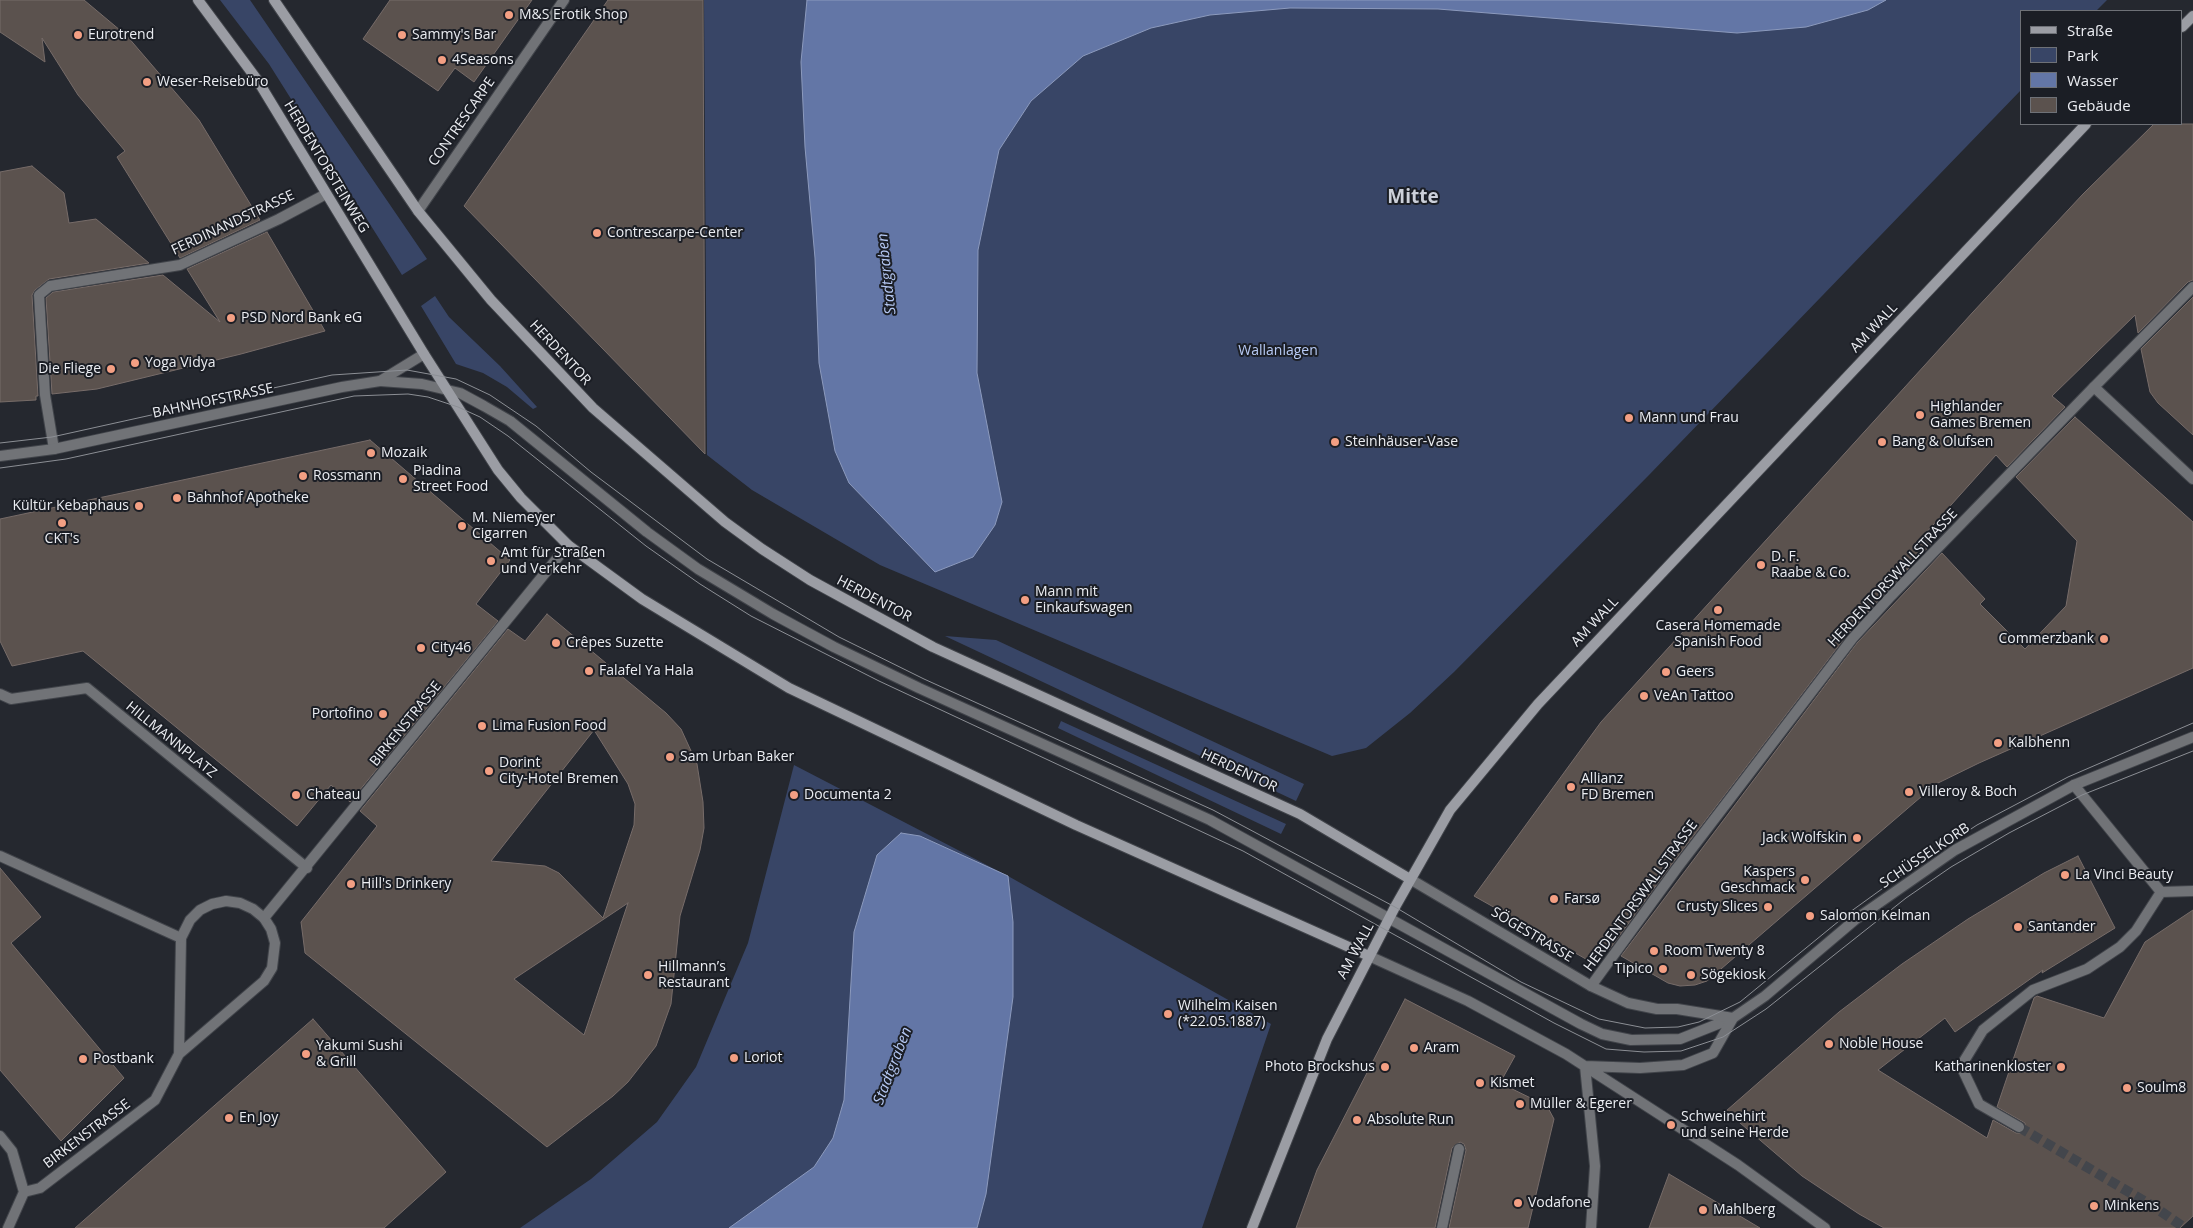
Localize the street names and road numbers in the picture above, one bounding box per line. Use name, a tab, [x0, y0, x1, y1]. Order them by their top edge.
street label: CONTRESCARPE	[425, 74, 499, 170]
street label: HERDENTORSTEINWEG	[280, 98, 372, 236]
street label: FERDINANDSTRASSE	[169, 187, 297, 259]
street label: AM WALL	[1847, 300, 1901, 356]
street label: HERDENTOR	[526, 317, 594, 389]
street label: BAHNHOFSTRASSE	[151, 380, 275, 422]
street label: HERDENTORSWALLSTRASSE	[1825, 506, 1961, 650]
street label: HERDENTOR	[834, 572, 914, 626]
street label: AM WALL	[1568, 594, 1622, 650]
street label: BIRKENSTRASSE	[367, 678, 445, 770]
street label: HILLMANNPLATZ	[122, 698, 220, 782]
street label: HERDENTOR	[1198, 746, 1280, 796]
street label: HERDENTORSWALLSTRASSE	[1581, 817, 1701, 975]
street label: SCHÜSSELKORB	[1877, 820, 1973, 892]
street label: SÖGESTRASSE	[1488, 904, 1576, 966]
street label: AM WALL	[1334, 920, 1378, 982]
street label: BIRKENSTRASSE	[40, 1096, 134, 1172]

